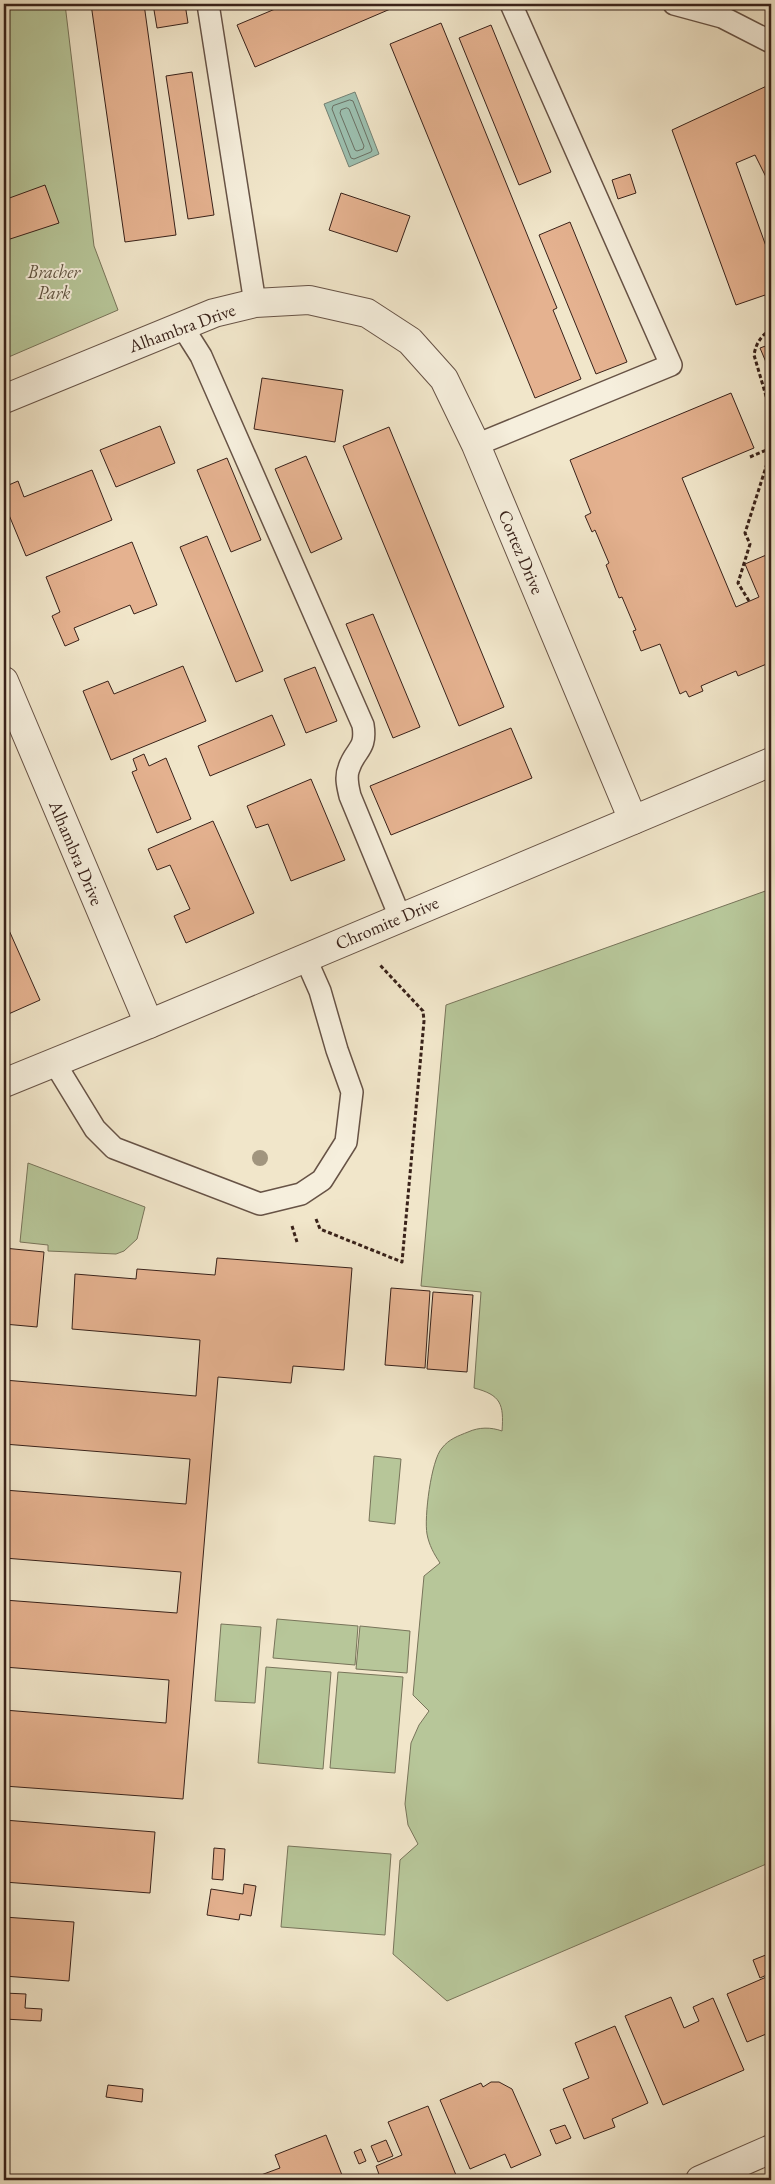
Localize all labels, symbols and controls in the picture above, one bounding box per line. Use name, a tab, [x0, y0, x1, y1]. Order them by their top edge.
park label: Bracher Park	[27, 260, 81, 304]
street label: Alhambra Drive	[124, 298, 238, 358]
street label: Cortez Drive	[493, 506, 549, 597]
street label: Alhambra Drive	[44, 796, 109, 909]
street label: Chromite Drive	[332, 890, 442, 955]

